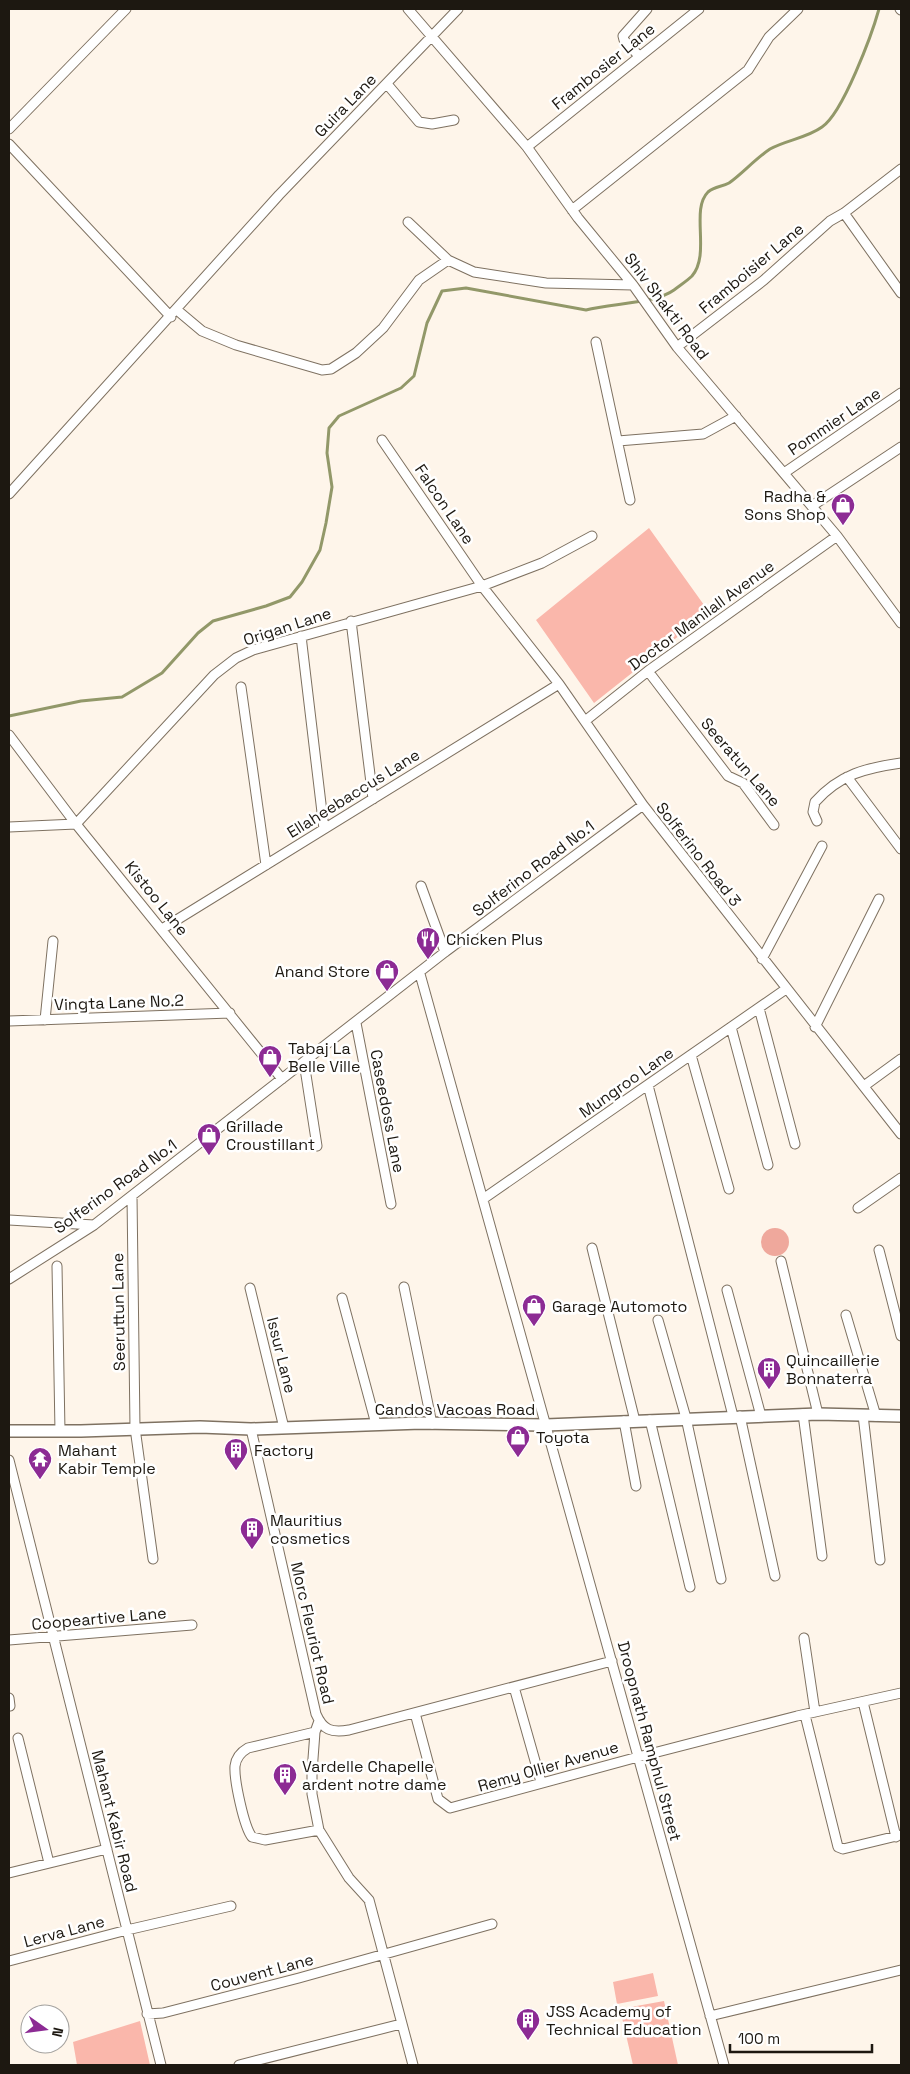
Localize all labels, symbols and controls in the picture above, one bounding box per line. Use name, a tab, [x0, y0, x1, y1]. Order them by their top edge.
street label: Frambosier Lane	[547, 18, 659, 114]
street label: Guira Lane	[310, 69, 381, 142]
street label: Framboisier Lane	[695, 218, 808, 318]
street label: Shiv Shakti Road	[620, 249, 714, 364]
street label: Pommier Lane	[784, 383, 885, 460]
street label: Falcon Lane	[410, 460, 479, 548]
place label: Radha & Sons Shop	[744, 486, 826, 525]
shop icon: Radha & Sons Shop	[830, 492, 856, 526]
street label: Doctor Manilall Avenue	[624, 555, 778, 675]
street label: Origan Lane	[241, 602, 334, 651]
street label: Seeratun Lane	[696, 713, 785, 811]
street label: Ellaheebaccus Lane	[283, 744, 424, 843]
street label: Solferino Road 3	[651, 798, 746, 911]
street label: Solferino Road No.1	[468, 816, 598, 921]
street label: Kistoo Lane	[120, 857, 193, 940]
restaurant icon: Chicken Plus	[415, 926, 441, 960]
place label: Chicken Plus	[446, 929, 543, 950]
shop icon: Anand Store	[374, 958, 400, 992]
place label: Anand Store	[275, 961, 370, 982]
street label: Vingta Lane No.2	[54, 990, 184, 1015]
place label: Tabaj La Belle Ville	[288, 1038, 360, 1077]
street label: Mungroo Lane	[575, 1042, 678, 1123]
shop icon: Tabaj La Belle Ville	[257, 1044, 283, 1078]
street label: Caseedoss Lane	[365, 1048, 410, 1175]
place label: Grillade Croustillant	[226, 1116, 315, 1155]
shop icon: Grillade Croustillant	[196, 1122, 222, 1156]
street label: Solferino Road No.1	[49, 1135, 181, 1238]
street label: Seeruttun Lane	[107, 1253, 130, 1371]
shop icon: Garage Automoto	[521, 1293, 547, 1327]
place label: Garage Automoto	[552, 1296, 687, 1317]
street label: Issur Lane	[262, 1315, 301, 1395]
place label: Quincaillerie Bonnaterra	[786, 1350, 880, 1389]
building icon: Quincaillerie Bonnaterra	[756, 1356, 782, 1390]
street label: Candos Vacoas Road	[375, 1399, 535, 1420]
shop icon: Toyota	[505, 1424, 531, 1458]
place label: Toyota	[536, 1427, 590, 1448]
building icon: Factory	[223, 1437, 249, 1471]
place label: Mahant Kabir Temple	[58, 1440, 156, 1479]
place label: Factory	[254, 1440, 314, 1461]
temple icon: Mahant Kabir Temple	[27, 1446, 53, 1480]
place label: Mauritius cosmetics	[270, 1510, 350, 1549]
building icon: Mauritius cosmetics	[239, 1516, 265, 1550]
street label: Morc Fleuriot Road	[286, 1560, 339, 1706]
street label: Coopeartive Lane	[31, 1602, 167, 1635]
street label: Droopnath Ramphul Street	[613, 1639, 686, 1843]
street label: Remy Ollier Avenue	[475, 1736, 621, 1797]
street label: Mahant Kabir Road	[87, 1748, 142, 1894]
place label: Vardelle Chapelle ardent notre dame	[302, 1756, 447, 1795]
building icon: Vardelle Chapelle ardent notre dame	[272, 1762, 298, 1796]
street label: Lerva Lane	[21, 1911, 107, 1952]
street label: Couvent Lane	[208, 1949, 316, 1996]
place label: JSS Academy of Technical Education	[546, 2001, 702, 2040]
north arrow	[20, 2004, 70, 2054]
building icon: JSS Academy of Technical Education	[515, 2007, 541, 2041]
scale bar	[730, 2022, 872, 2054]
text: N	[48, 2025, 67, 2039]
text: 100 m	[738, 2029, 780, 2048]

